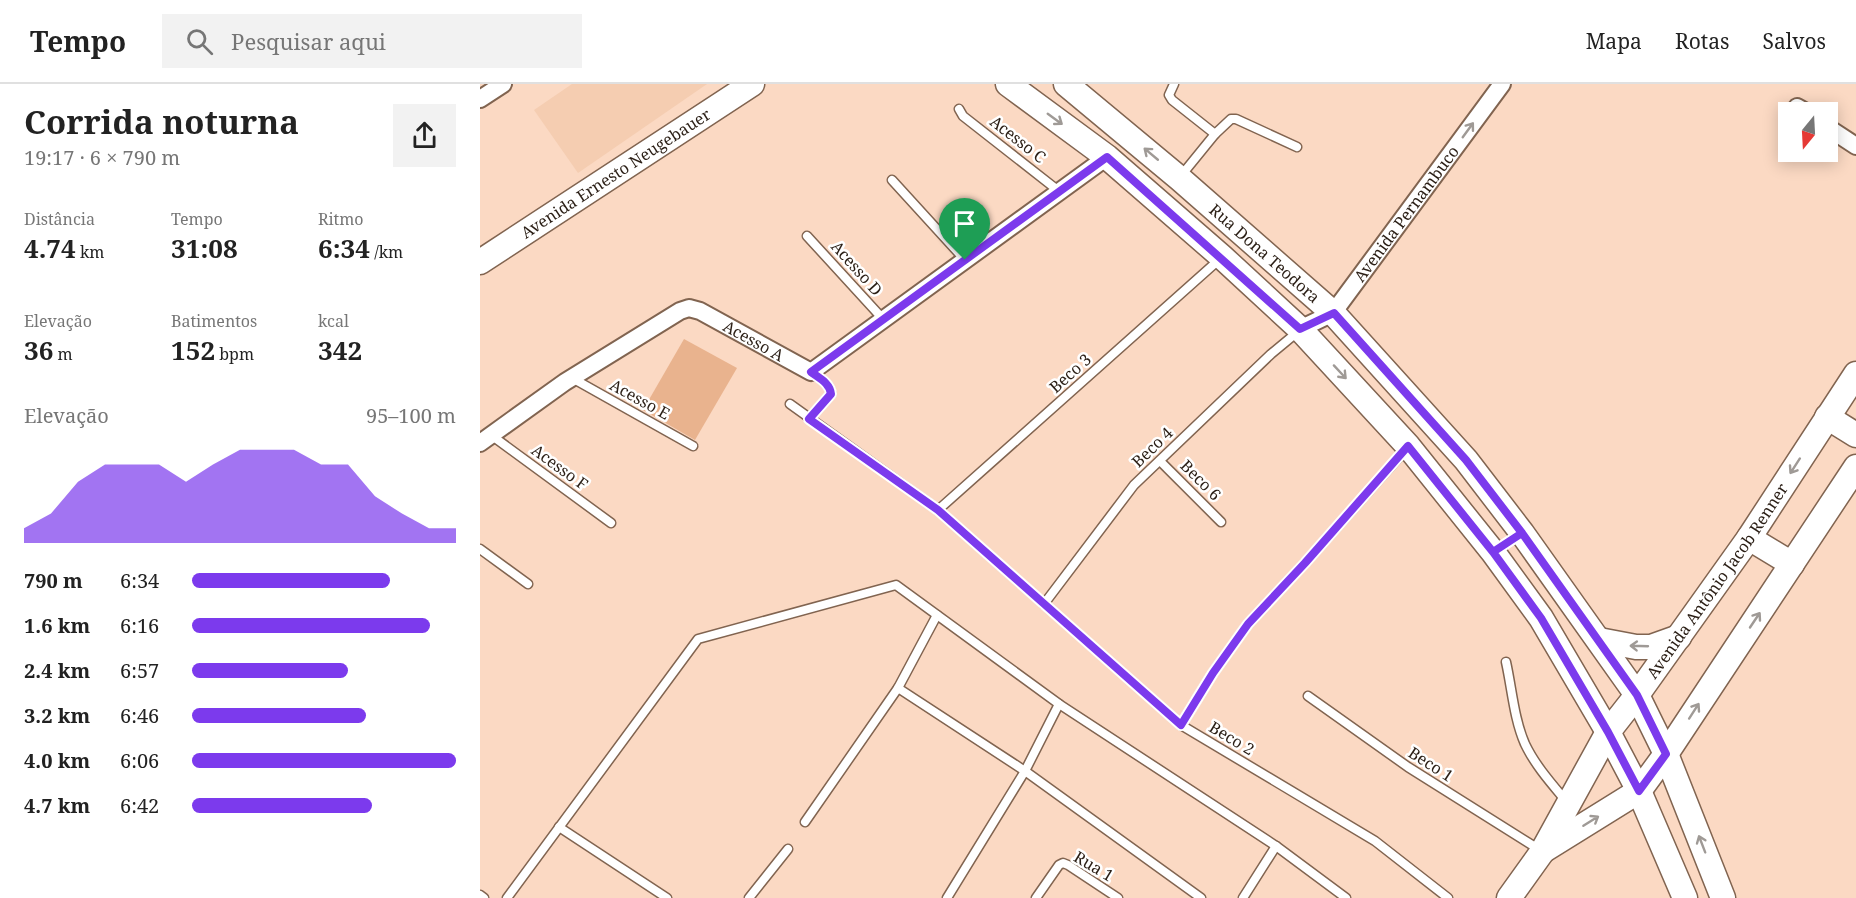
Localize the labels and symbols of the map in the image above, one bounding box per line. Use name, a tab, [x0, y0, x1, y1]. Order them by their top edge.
north arrow	[1778, 102, 1838, 162]
street label: Avenida Ernesto Neugebauer	[516, 103, 715, 243]
street label: Acesso C	[986, 110, 1051, 168]
one-way arrow	[1047, 112, 1063, 125]
one-way arrow	[1461, 123, 1474, 139]
street label: Avenida Pernambuco	[1349, 141, 1464, 286]
one-way arrow	[1143, 148, 1159, 161]
pin	[939, 198, 990, 260]
street label: Rua Dona Teodora	[1205, 199, 1325, 308]
street label: Acesso D	[826, 236, 888, 300]
street label: Acesso A	[719, 315, 789, 367]
street label: Beco 3	[1044, 348, 1096, 398]
one-way arrow	[1333, 365, 1347, 380]
street label: Acesso E	[606, 374, 674, 424]
street label: Beco 4	[1127, 422, 1177, 472]
street label: Acesso F	[527, 439, 593, 495]
street label: Beco 6	[1176, 455, 1226, 505]
one-way arrow	[1789, 457, 1801, 474]
street label: Avenida Antônio Jacob Renner	[1641, 479, 1793, 683]
one-way arrow	[1748, 611, 1761, 628]
one-way arrow	[1630, 641, 1650, 652]
one-way arrow	[1688, 703, 1700, 720]
street label: Beco 2	[1205, 716, 1259, 760]
street label: Beco 1	[1404, 741, 1458, 787]
one-way arrow	[1582, 815, 1599, 828]
one-way arrow	[1695, 835, 1706, 853]
street label: Rua 1	[1070, 846, 1118, 886]

